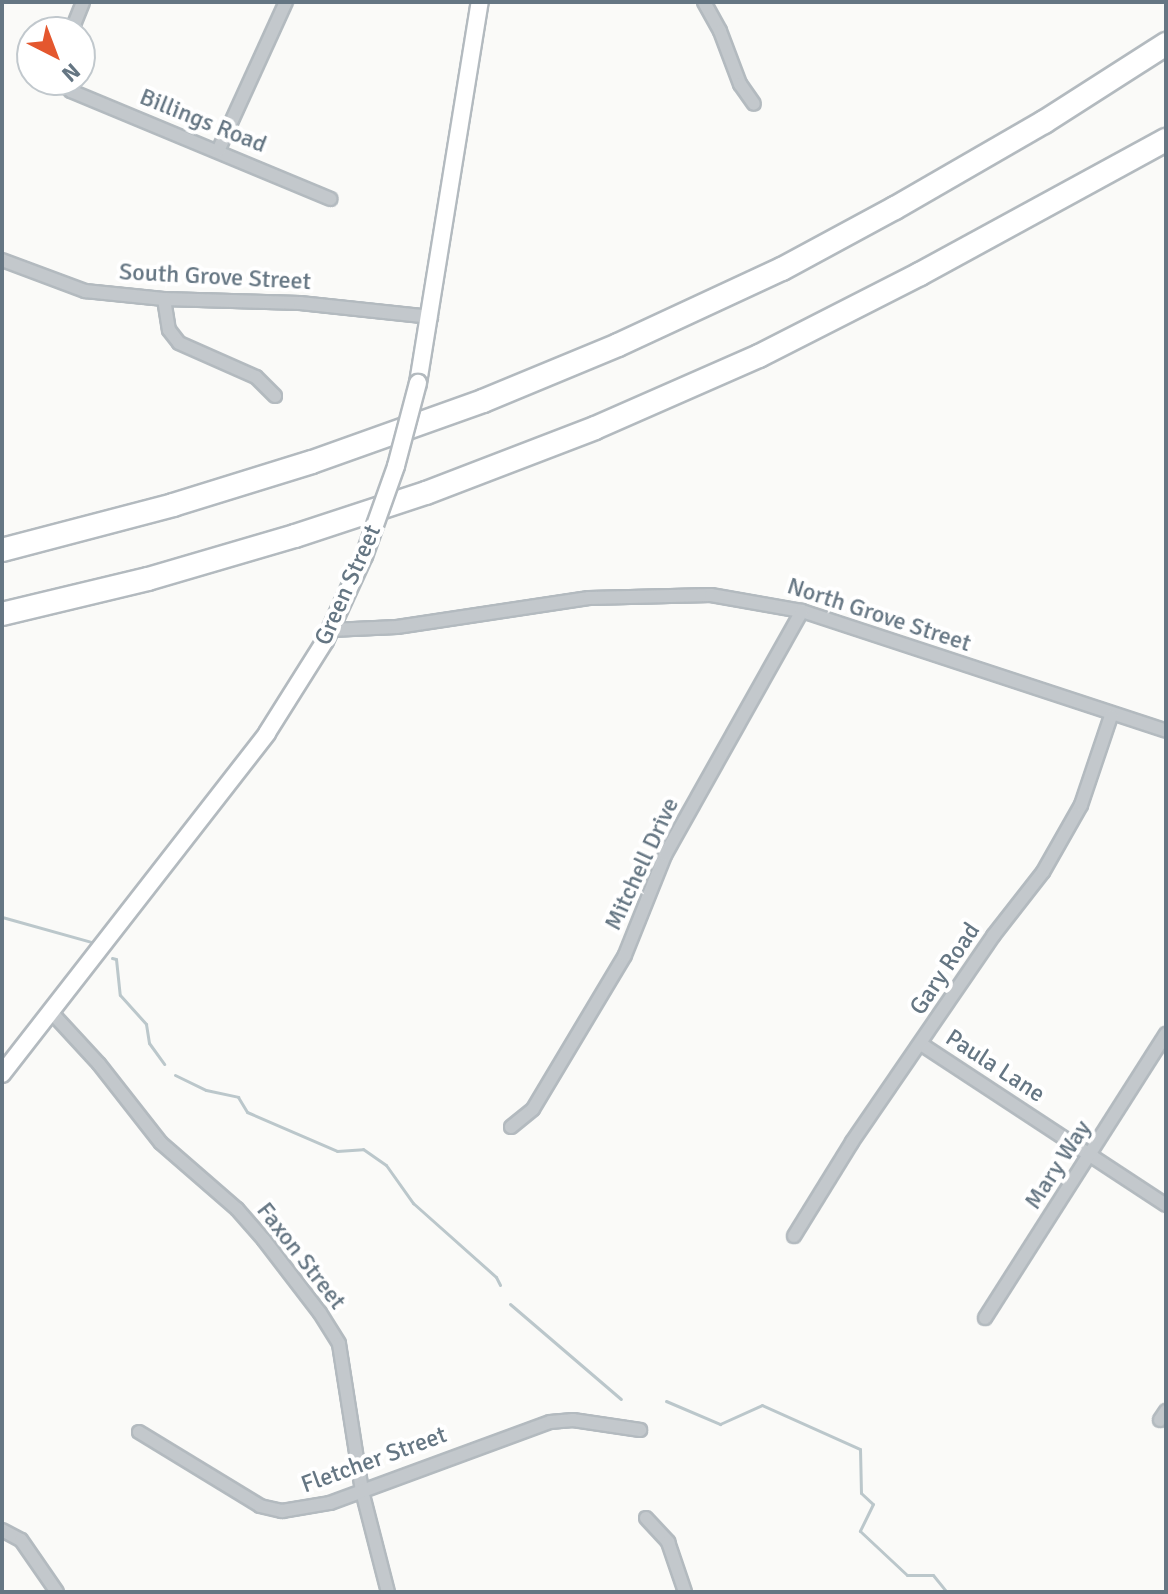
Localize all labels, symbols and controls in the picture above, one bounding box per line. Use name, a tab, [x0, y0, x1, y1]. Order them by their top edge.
north arrow	[16, 16, 96, 96]
text: N	[56, 58, 86, 88]
street label: Billings Road	[135, 83, 271, 159]
street label: South Grove Street	[118, 258, 312, 296]
street label: Green Street	[309, 520, 387, 650]
street label: North Grove Street	[784, 572, 974, 658]
street label: Mitchell Drive	[599, 793, 685, 935]
street label: Gary Road	[904, 917, 986, 1021]
street label: Paula Lane	[940, 1023, 1050, 1109]
street label: Mary Way	[1019, 1115, 1097, 1215]
street label: Faxon Street	[250, 1197, 352, 1315]
street label: Fletcher Street	[297, 1420, 451, 1500]

